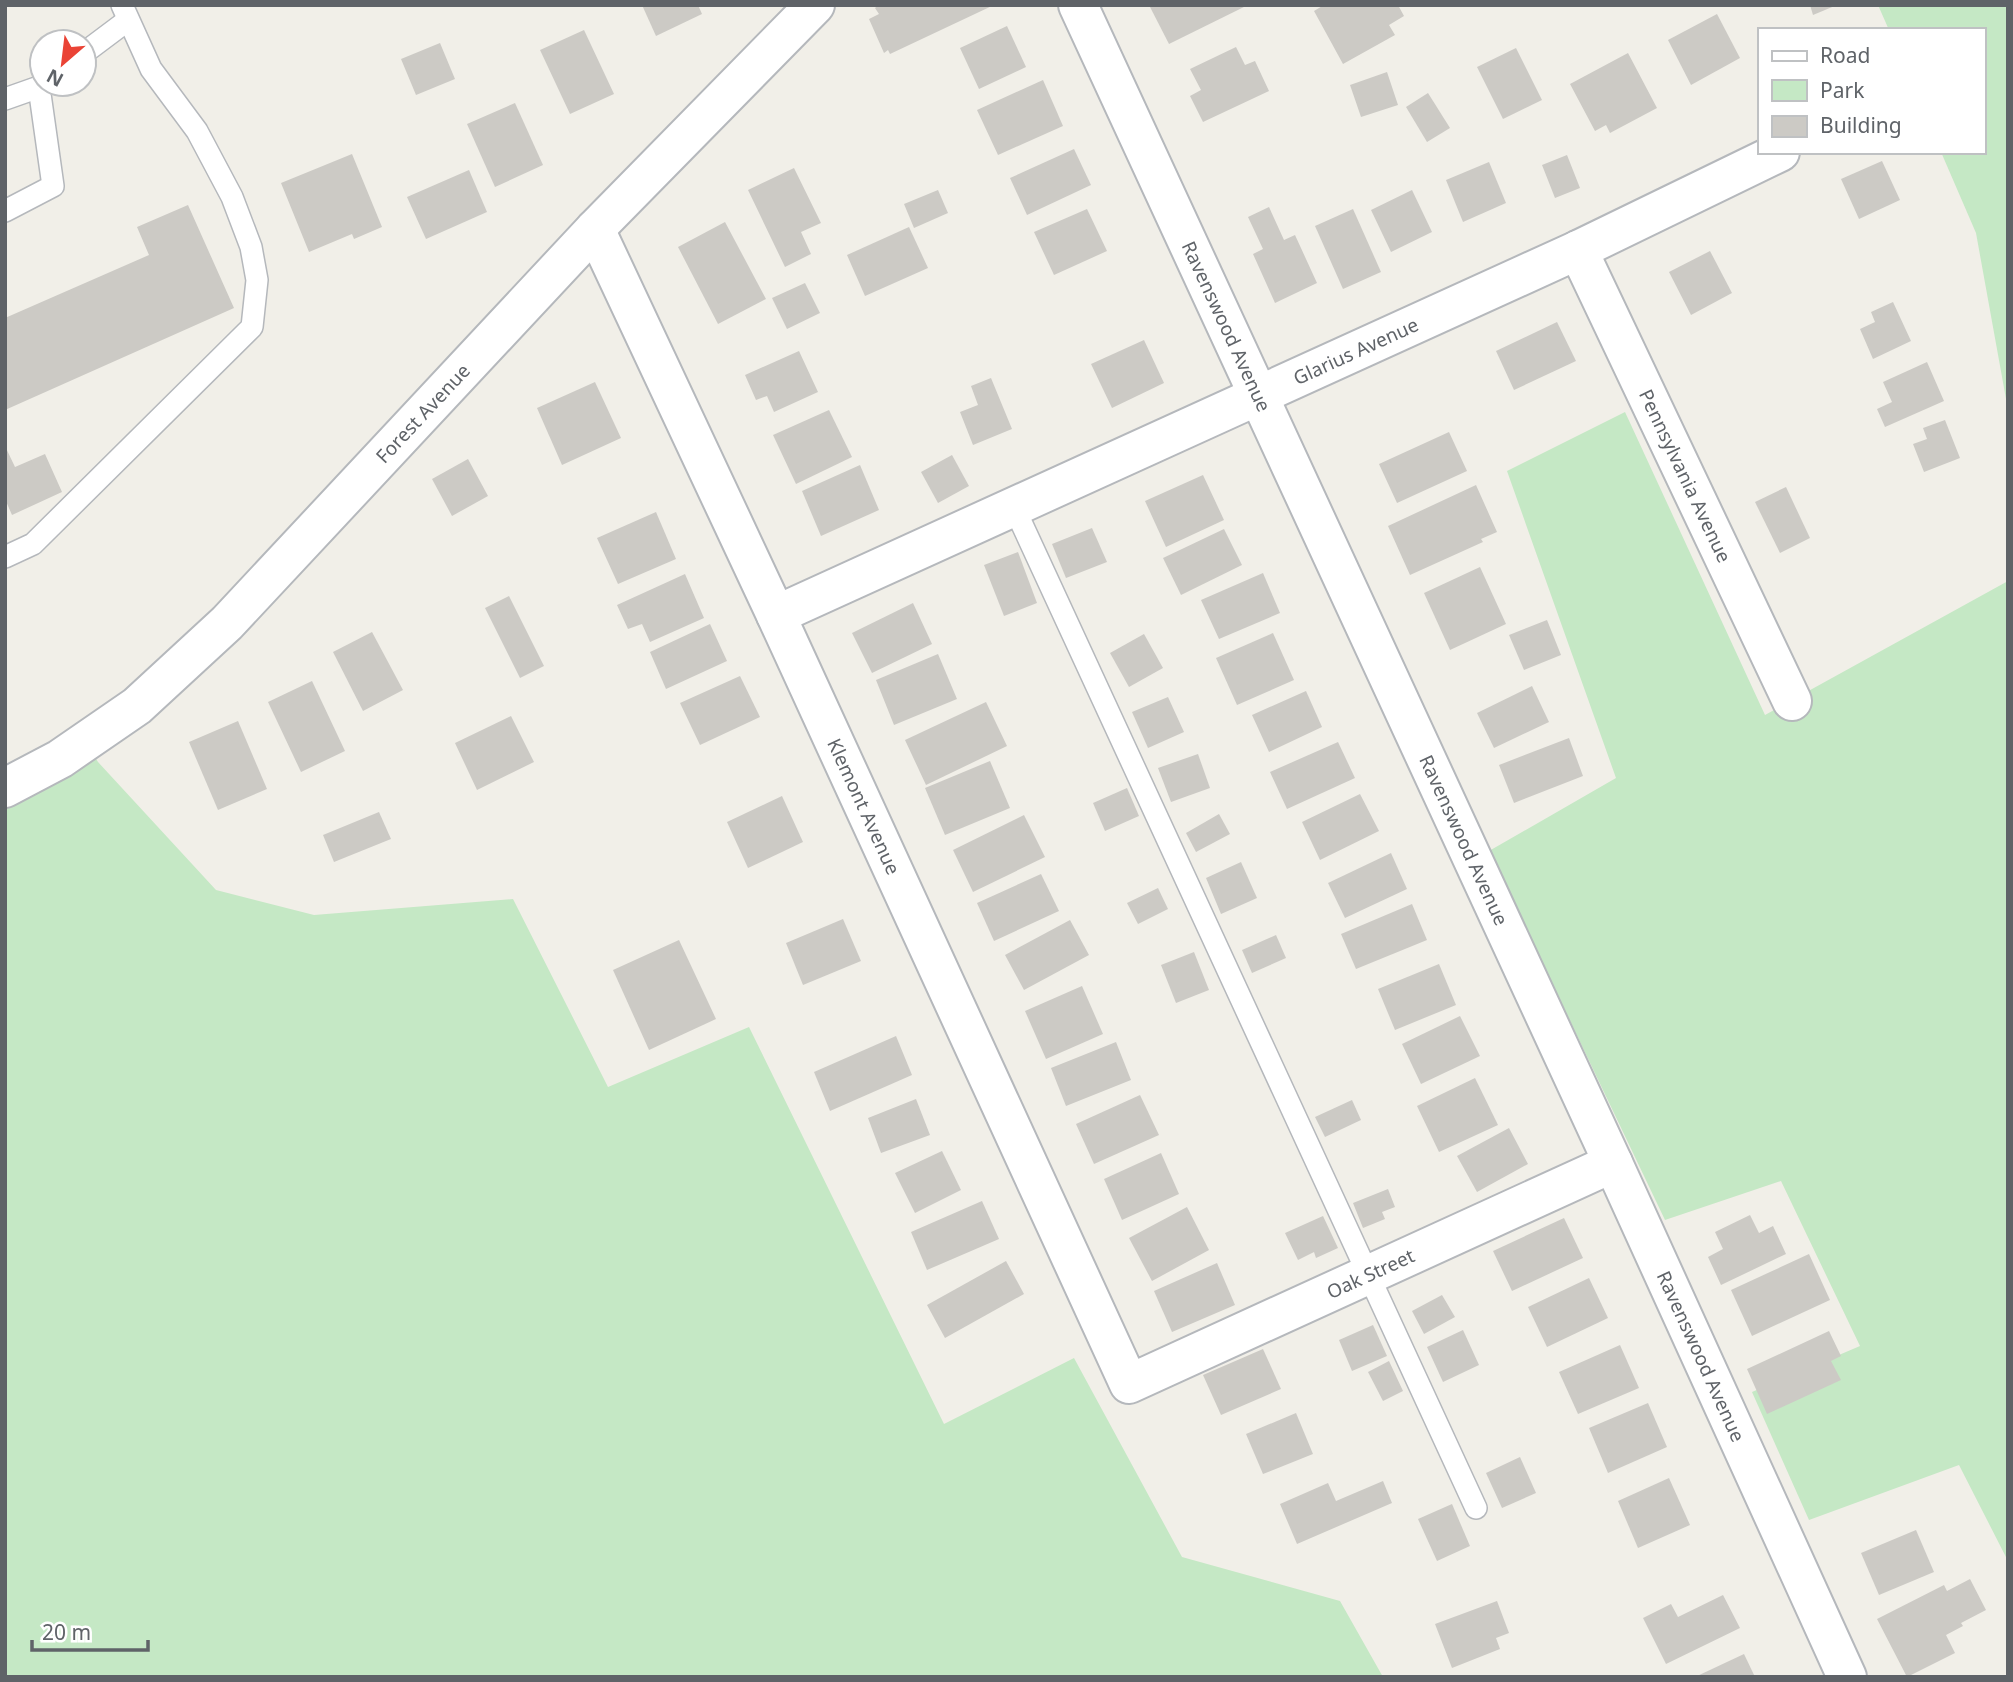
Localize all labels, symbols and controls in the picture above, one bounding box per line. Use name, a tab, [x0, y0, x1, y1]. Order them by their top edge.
north arrow	[28, 28, 98, 98]
legend	[1758, 28, 1985, 154]
text: Road	[1820, 41, 1870, 69]
text: N	[42, 63, 68, 93]
text: Park	[1820, 76, 1865, 104]
text: Building	[1820, 111, 1902, 139]
street label: Ravenswood Avenue	[1176, 237, 1277, 416]
street label: Glarius Avenue	[1289, 311, 1422, 391]
street label: Forest Avenue	[370, 358, 476, 469]
street label: Pennsylvania Avenue	[1633, 385, 1737, 567]
street label: Klemont Avenue	[821, 734, 906, 879]
street label: Ravenswood Avenue	[1413, 751, 1514, 930]
street label: Oak Street	[1323, 1242, 1419, 1305]
street label: Ravenswood Avenue	[1651, 1267, 1751, 1446]
scale bar	[32, 1608, 147, 1652]
text: 20 m	[42, 1618, 91, 1646]

